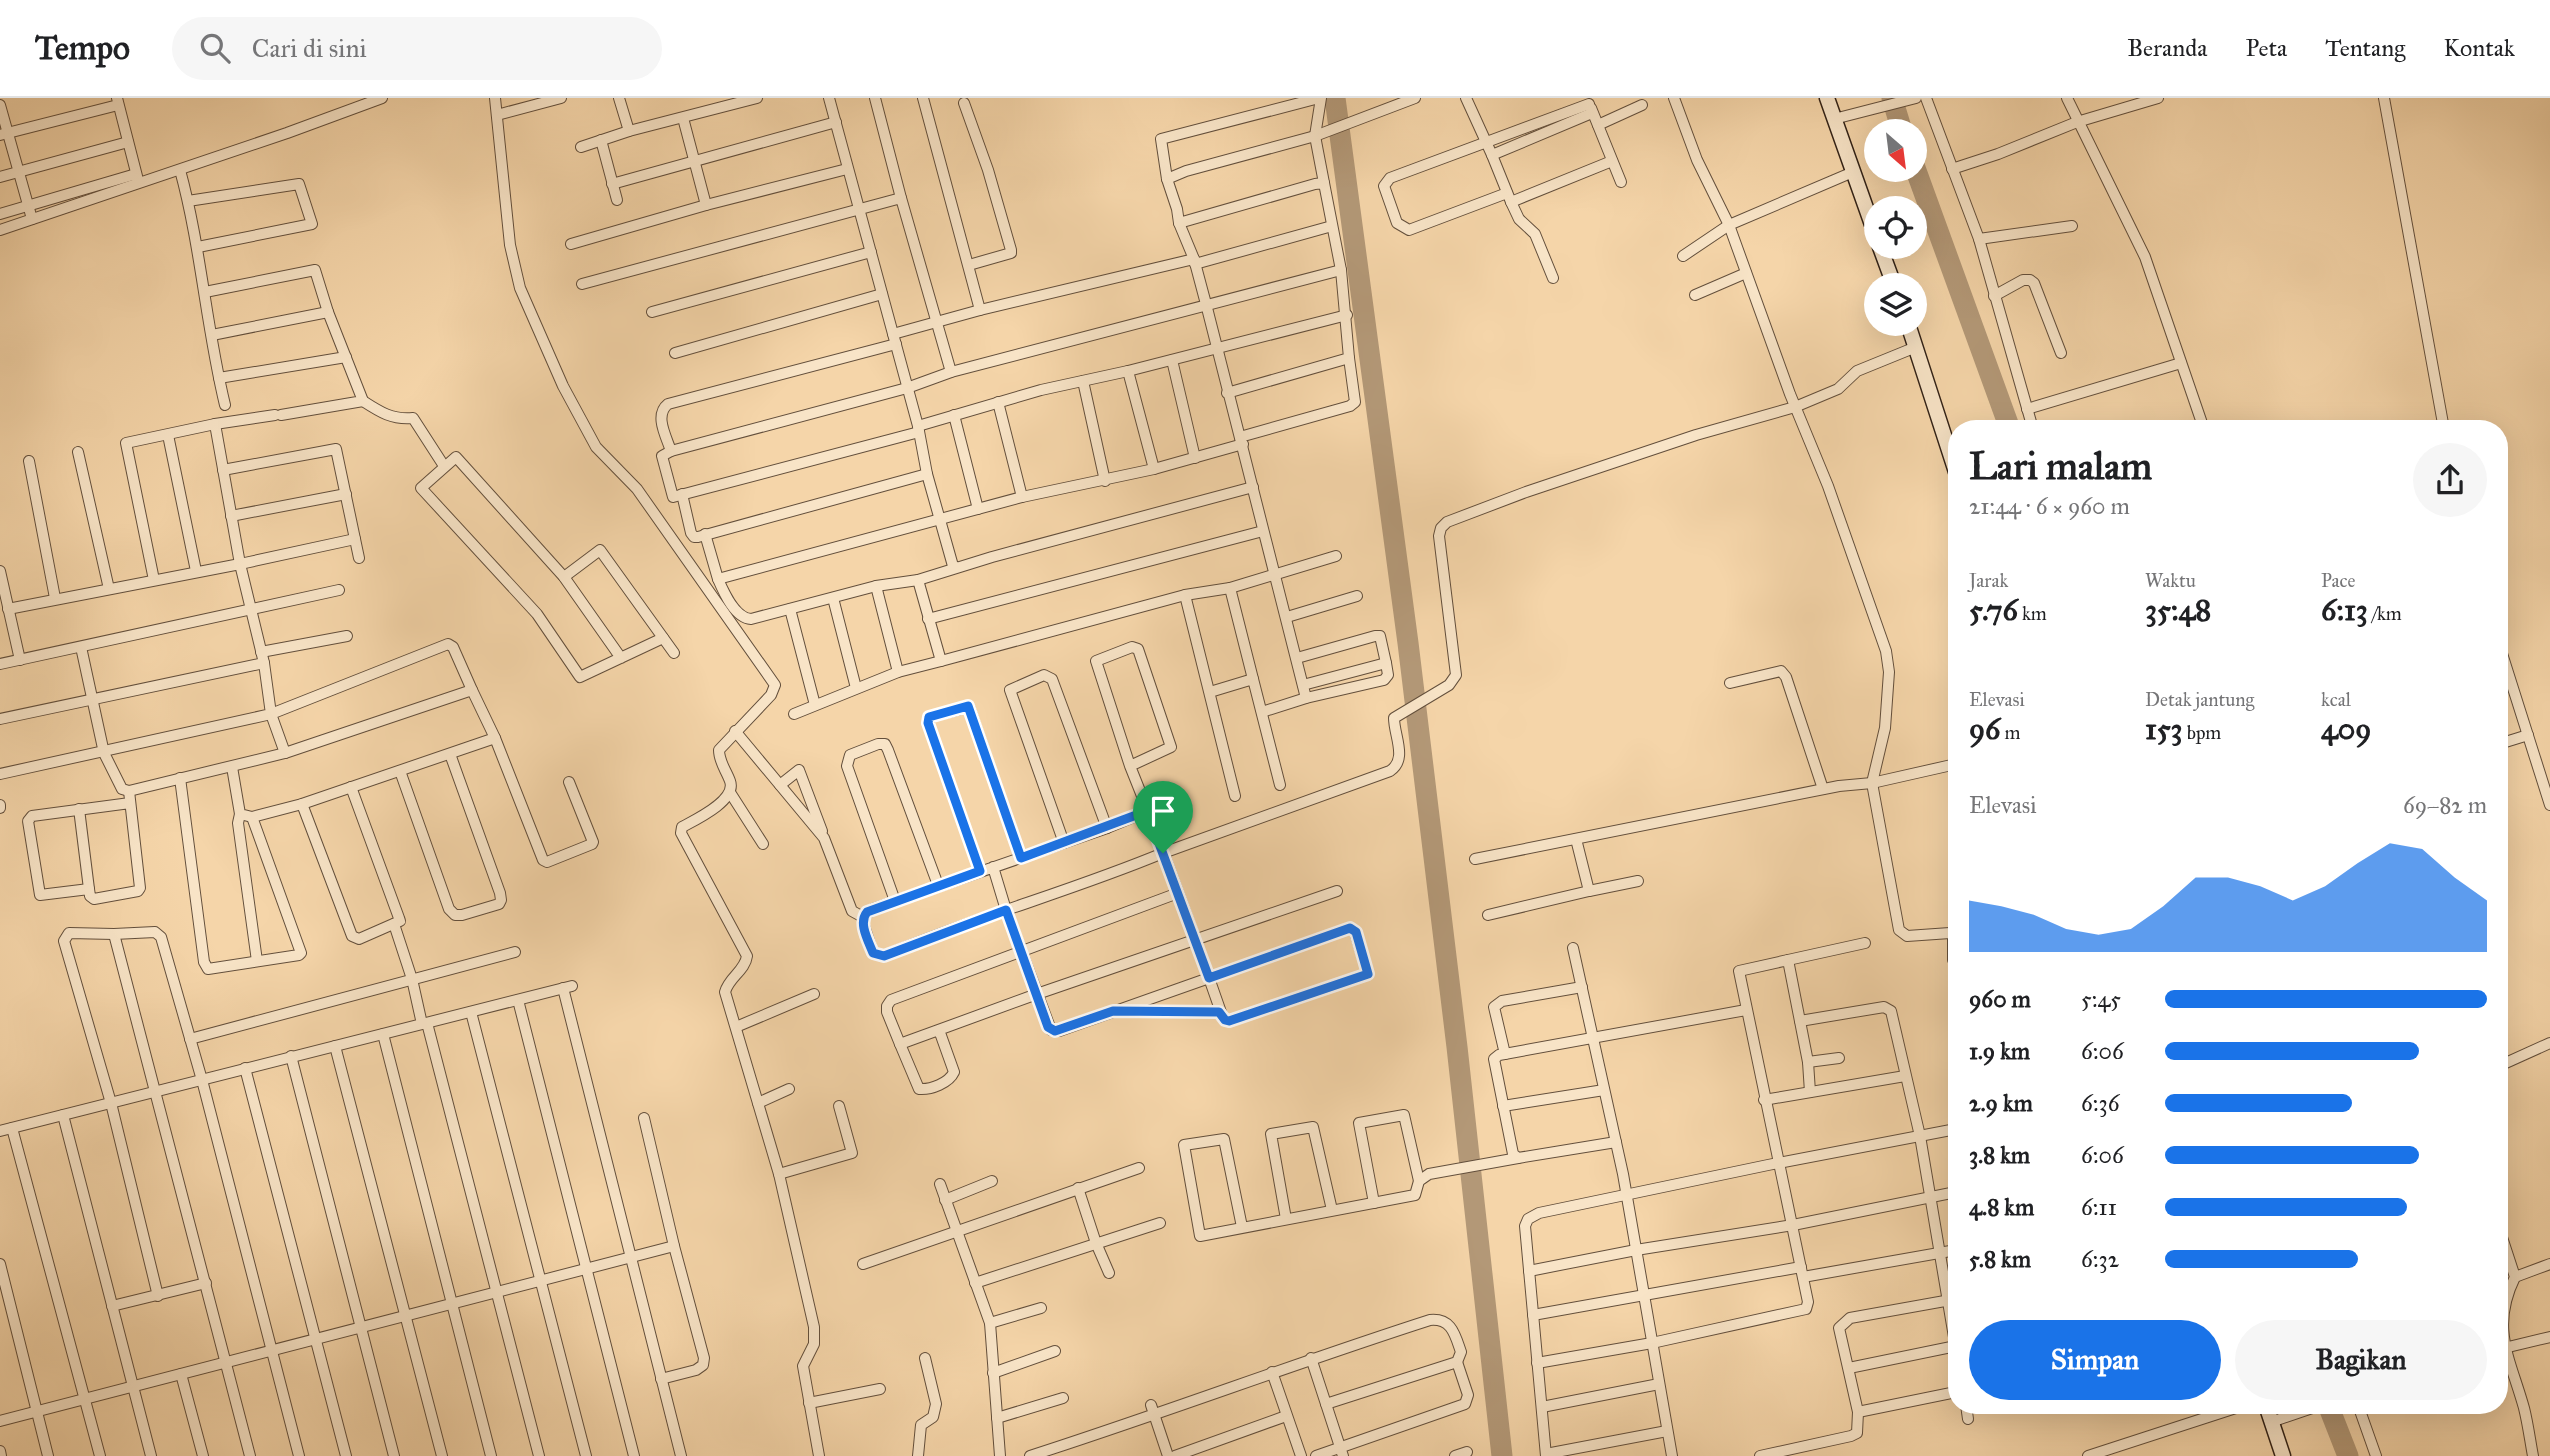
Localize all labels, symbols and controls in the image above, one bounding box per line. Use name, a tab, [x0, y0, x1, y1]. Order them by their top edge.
search box	[172, 17, 662, 80]
text: Tempo	[35, 28, 130, 68]
icon: search	[196, 29, 234, 67]
text: Cari di sini	[252, 32, 367, 64]
text: Beranda	[2127, 33, 2207, 63]
text: Peta	[2245, 33, 2287, 63]
text: Tentang	[2325, 33, 2405, 63]
text: Kontak	[2443, 33, 2515, 63]
north arrow	[1864, 119, 1927, 182]
map controls	[1864, 119, 1927, 336]
button: locate	[1864, 196, 1927, 259]
button: layers	[1864, 273, 1927, 336]
text: Lari malam	[1969, 443, 2152, 489]
button: share	[2413, 443, 2487, 517]
text: 21:44 · 6 × 960 m	[1969, 492, 2130, 520]
text: Jarak	[1969, 569, 2008, 592]
text: Waktu	[2145, 569, 2196, 592]
text: Pace	[2321, 569, 2355, 592]
text: 5.76	[1969, 592, 2018, 628]
text: 35:48	[2145, 592, 2211, 628]
text: 6:13	[2321, 592, 2368, 628]
text: km	[2018, 602, 2047, 625]
text: /km	[2368, 602, 2402, 625]
text: Elevasi	[1969, 688, 2025, 711]
text: Detak jantung	[2145, 688, 2254, 711]
text: kcal	[2321, 688, 2351, 711]
text: 96	[1969, 711, 2001, 747]
text: 153	[2145, 711, 2183, 747]
text: 409	[2321, 711, 2371, 747]
text: m	[2001, 721, 2021, 744]
text: bpm	[2183, 721, 2221, 744]
pin	[1133, 781, 1193, 853]
text: Elevasi	[1969, 791, 2037, 819]
text: 69–82 m	[2403, 791, 2487, 819]
icon: arrive	[1144, 792, 1182, 830]
text: 960 m	[1969, 985, 2031, 1013]
text: 5:45	[2081, 985, 2121, 1013]
text: 1.9 km	[1969, 1037, 2030, 1065]
text: 6:06	[2081, 1037, 2124, 1065]
text: 2.9 km	[1969, 1089, 2033, 1117]
text: 6:36	[2081, 1089, 2120, 1117]
text: 3.8 km	[1969, 1141, 2030, 1169]
text: 6:06	[2081, 1141, 2124, 1169]
text: 4.8 km	[1969, 1193, 2034, 1221]
text: 6:11	[2081, 1193, 2117, 1221]
text: 5.8 km	[1969, 1245, 2031, 1273]
text: 6:32	[2081, 1245, 2119, 1273]
button: Simpan	[1969, 1320, 2221, 1400]
button: Bagikan	[2235, 1320, 2487, 1400]

